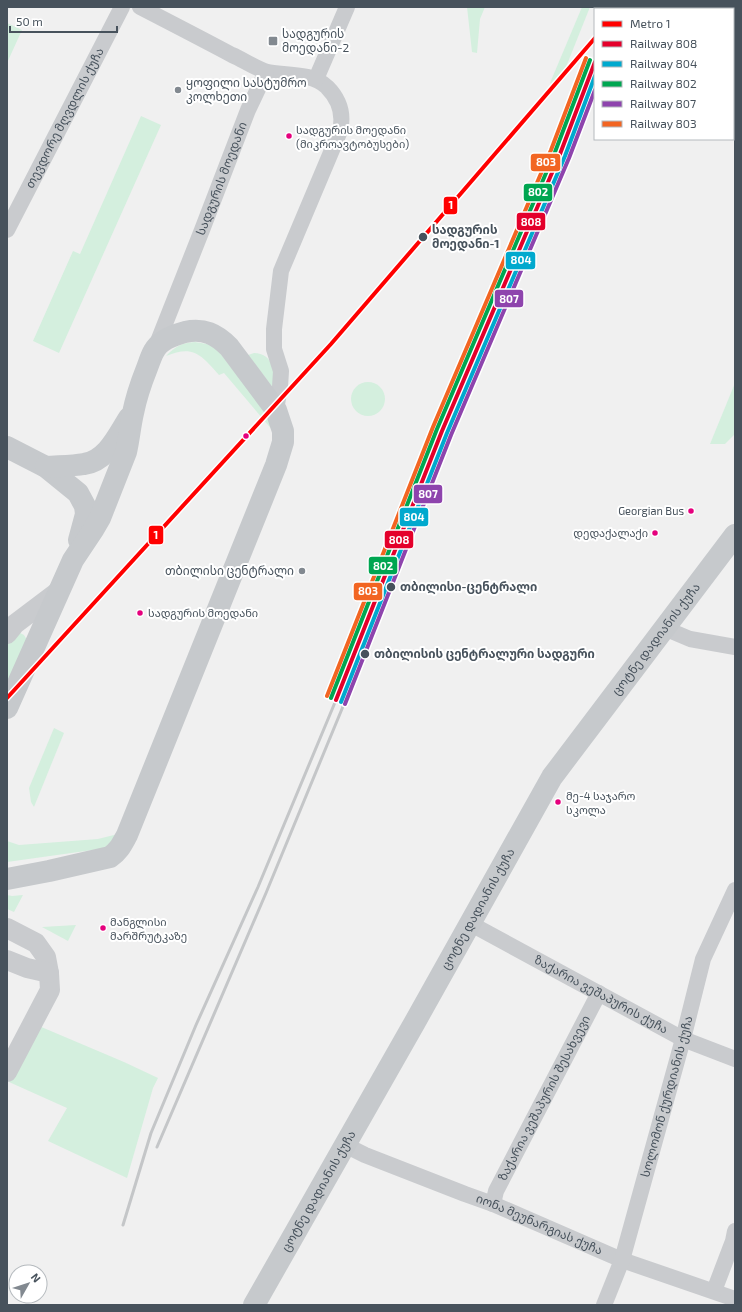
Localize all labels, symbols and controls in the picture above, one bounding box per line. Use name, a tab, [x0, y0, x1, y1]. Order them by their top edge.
scale bar	[10, 8, 117, 34]
legend	[594, 8, 734, 140]
text: 50 m	[16, 14, 43, 28]
text: Metro 1	[630, 16, 670, 30]
place label: სადგურის მოედანი-2	[282, 26, 350, 56]
marker: სადგურის მოედანი-2	[267, 35, 279, 47]
text: Railway 808	[630, 36, 697, 50]
street label: თევდორე მღვდლის ქუჩა	[22, 45, 106, 190]
text: Railway 804	[630, 56, 697, 70]
place label: ყოფილი სასტუმრო კოლხეთი	[186, 75, 307, 105]
text: Railway 802	[630, 76, 697, 90]
marker: ყოფილი სასტუმრო კოლხეთი	[173, 85, 183, 95]
text: Railway 807	[630, 96, 696, 110]
text: Railway 803	[630, 116, 697, 130]
street label: სადგურის მოედანი	[193, 119, 249, 237]
place label: სადგურის მოედანი (მიკროავტობუსები)	[296, 123, 409, 151]
marker: სადგურის მოედანი (მიკროავტობუსები)	[284, 131, 294, 141]
line badge: 803	[530, 153, 561, 172]
text: 803	[536, 155, 556, 168]
line badge: 802	[523, 183, 553, 202]
text: 802	[528, 185, 548, 198]
line badge: 1	[443, 196, 458, 215]
text: 1	[449, 198, 453, 211]
line badge: 808	[516, 212, 546, 231]
text: 808	[521, 215, 541, 228]
place label: სადგურის მოედანი-1	[432, 222, 499, 252]
marker: სადგურის მოედანი-1	[417, 231, 429, 243]
line badge: 804	[505, 251, 536, 270]
text: 804	[511, 253, 531, 266]
line badge: 807	[494, 289, 524, 308]
text: 807	[499, 292, 519, 305]
unlabelled marker	[241, 431, 251, 441]
line badge: 807	[413, 484, 443, 504]
text: 807	[418, 487, 438, 500]
place label: Georgian Bus	[618, 504, 684, 517]
marker: Georgian Bus	[686, 506, 696, 516]
line badge: 804	[399, 507, 429, 527]
text: 804	[404, 510, 424, 523]
line badge: 1	[148, 525, 164, 545]
place label: დედაქალაქი	[573, 526, 648, 540]
text: 1	[154, 528, 158, 541]
marker: დედაქალაქი	[650, 528, 660, 538]
line badge: 808	[384, 530, 414, 549]
text: 808	[389, 533, 409, 546]
line badge: 802	[368, 556, 398, 575]
text: 802	[373, 559, 393, 572]
place label: თბილისი ცენტრალი	[165, 563, 294, 579]
marker: თბილისი ცენტრალი	[297, 566, 307, 576]
place label: თბილისი-ცენტრალი	[400, 579, 537, 595]
street label: ცოტნე დადიანის ქუჩა	[608, 580, 702, 698]
marker: თბილისი-ცენტრალი	[385, 581, 397, 593]
line badge: 803	[353, 582, 383, 601]
text: 803	[358, 584, 378, 597]
place label: სადგურის მოედანი	[148, 606, 258, 620]
marker: სადგურის მოედანი	[135, 608, 145, 618]
place label: თბილისის ცენტრალური სადგური	[374, 646, 595, 662]
marker: თბილისის ცენტრალური სადგური	[359, 648, 371, 660]
place label: მე-4 საჯარო სკოლა	[566, 789, 636, 817]
marker: მე-4 საჯარო სკოლა	[553, 797, 563, 807]
street label: ცოტნე დადიანის ქუჩა	[438, 845, 517, 972]
place label: მანგლისი მარშრუტკაზე	[110, 915, 187, 943]
marker: მანგლისი მარშრუტკაზე	[98, 923, 108, 933]
street label: ზაქარია ვეშაპურის ქუჩა	[532, 952, 671, 1036]
street label: ზაქარია ვეშაპურის შესახვევი	[495, 1012, 592, 1183]
street label: სოლომონ ქურდიანის ქუჩა	[637, 1014, 695, 1179]
street label: ცოტნე დადიანის ქუჩა	[278, 1128, 358, 1254]
street label: იონა მეუნარგიას ქუჩა	[475, 1191, 605, 1257]
north arrow	[8, 1264, 48, 1304]
text: N	[29, 1270, 44, 1285]

